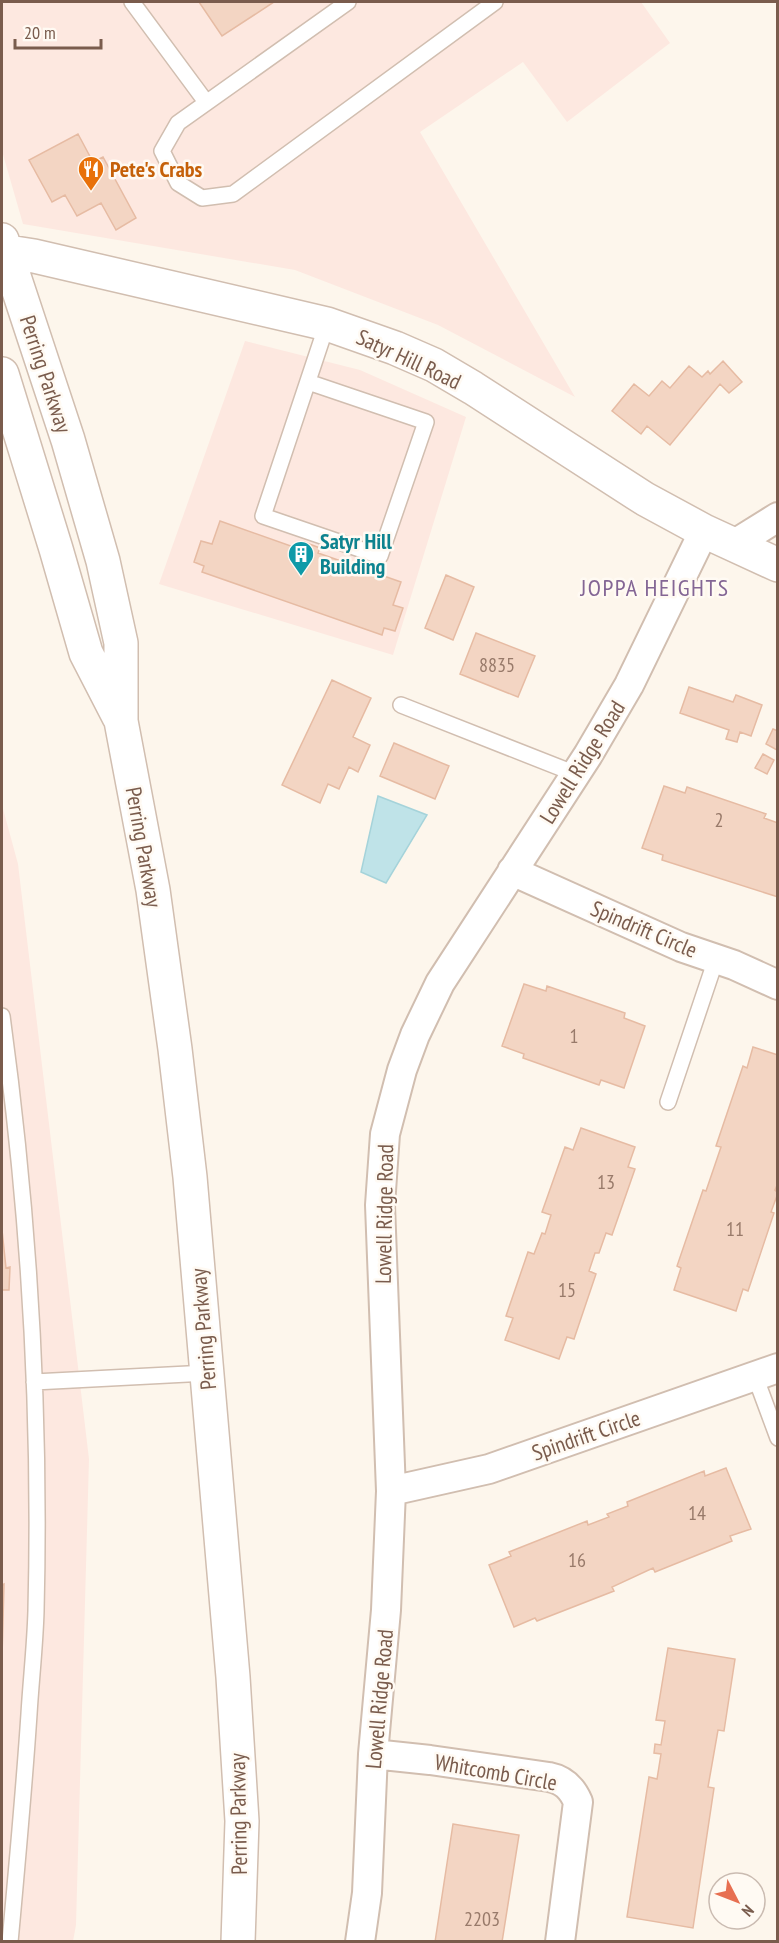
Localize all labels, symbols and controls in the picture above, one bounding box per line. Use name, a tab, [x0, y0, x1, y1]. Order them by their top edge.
scale bar	[15, 12, 100, 50]
text: 20 m	[24, 21, 56, 44]
restaurant icon: Pete's Crabs	[76, 154, 106, 192]
place label: Pete's Crabs	[110, 155, 203, 183]
street label: Perring Parkway	[14, 312, 78, 437]
street label: Satyr Hill Road	[352, 323, 466, 395]
place label: Satyr Hill Building	[320, 527, 392, 580]
building icon: Satyr Hill Building	[286, 539, 316, 577]
district label: JOPPA HEIGHTS	[580, 572, 729, 603]
house number: 8835	[479, 652, 515, 678]
street label: Lowell Ridge Road	[533, 695, 631, 829]
street label: Perring Parkway	[120, 785, 168, 910]
house number: 2	[715, 807, 724, 833]
street label: Spindrift Circle	[587, 894, 701, 964]
house number: 1	[570, 1023, 579, 1049]
street label: Lowell Ridge Road	[369, 1144, 399, 1284]
house number: 13	[597, 1169, 615, 1195]
house number: 11	[726, 1216, 744, 1242]
street label: Perring Parkway	[184, 1266, 222, 1391]
house number: 15	[558, 1277, 576, 1303]
street label: Spindrift Circle	[528, 1403, 644, 1467]
house number: 14	[688, 1500, 706, 1526]
house number: 16	[568, 1547, 586, 1573]
street label: Lowell Ridge Road	[359, 1628, 399, 1770]
street label: Whitcomb Circle	[433, 1747, 559, 1797]
street label: Perring Parkway	[223, 1752, 253, 1875]
north arrow	[707, 1871, 767, 1931]
text: N	[738, 1901, 758, 1921]
house number: 2203	[464, 1906, 500, 1932]

